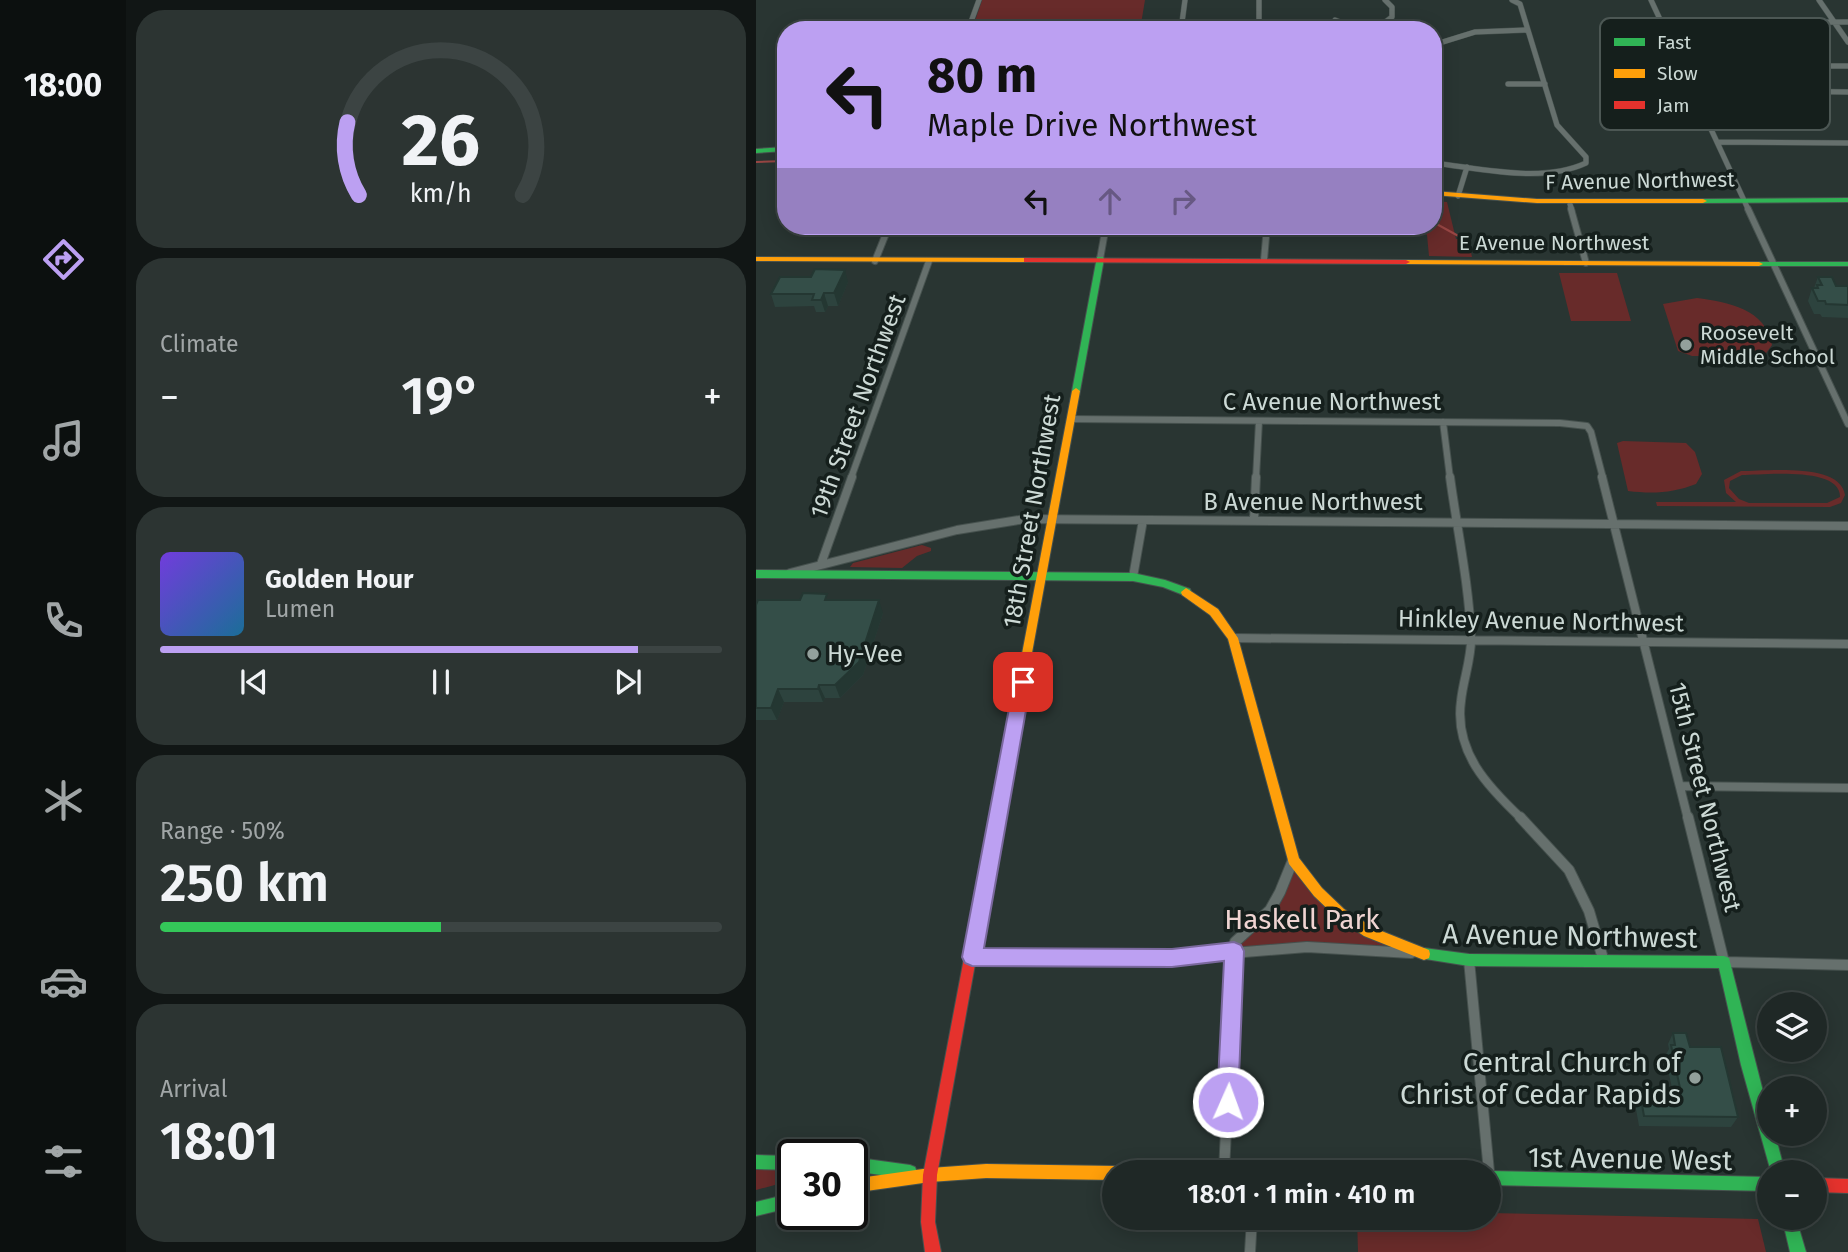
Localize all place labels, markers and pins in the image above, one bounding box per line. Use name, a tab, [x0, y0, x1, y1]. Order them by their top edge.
place label: Roosevelt Middle School	[1700, 320, 1835, 370]
marker: Roosevelt Middle School	[1678, 337, 1694, 353]
place label: Hy-Vee	[827, 640, 903, 668]
marker: Hy-Vee	[805, 646, 821, 662]
pin	[993, 652, 1053, 712]
place label: Central Church of Christ of Cedar Rapids	[1400, 1046, 1684, 1111]
marker: Central Church of Christ of Cedar Rapids	[1687, 1070, 1703, 1086]

